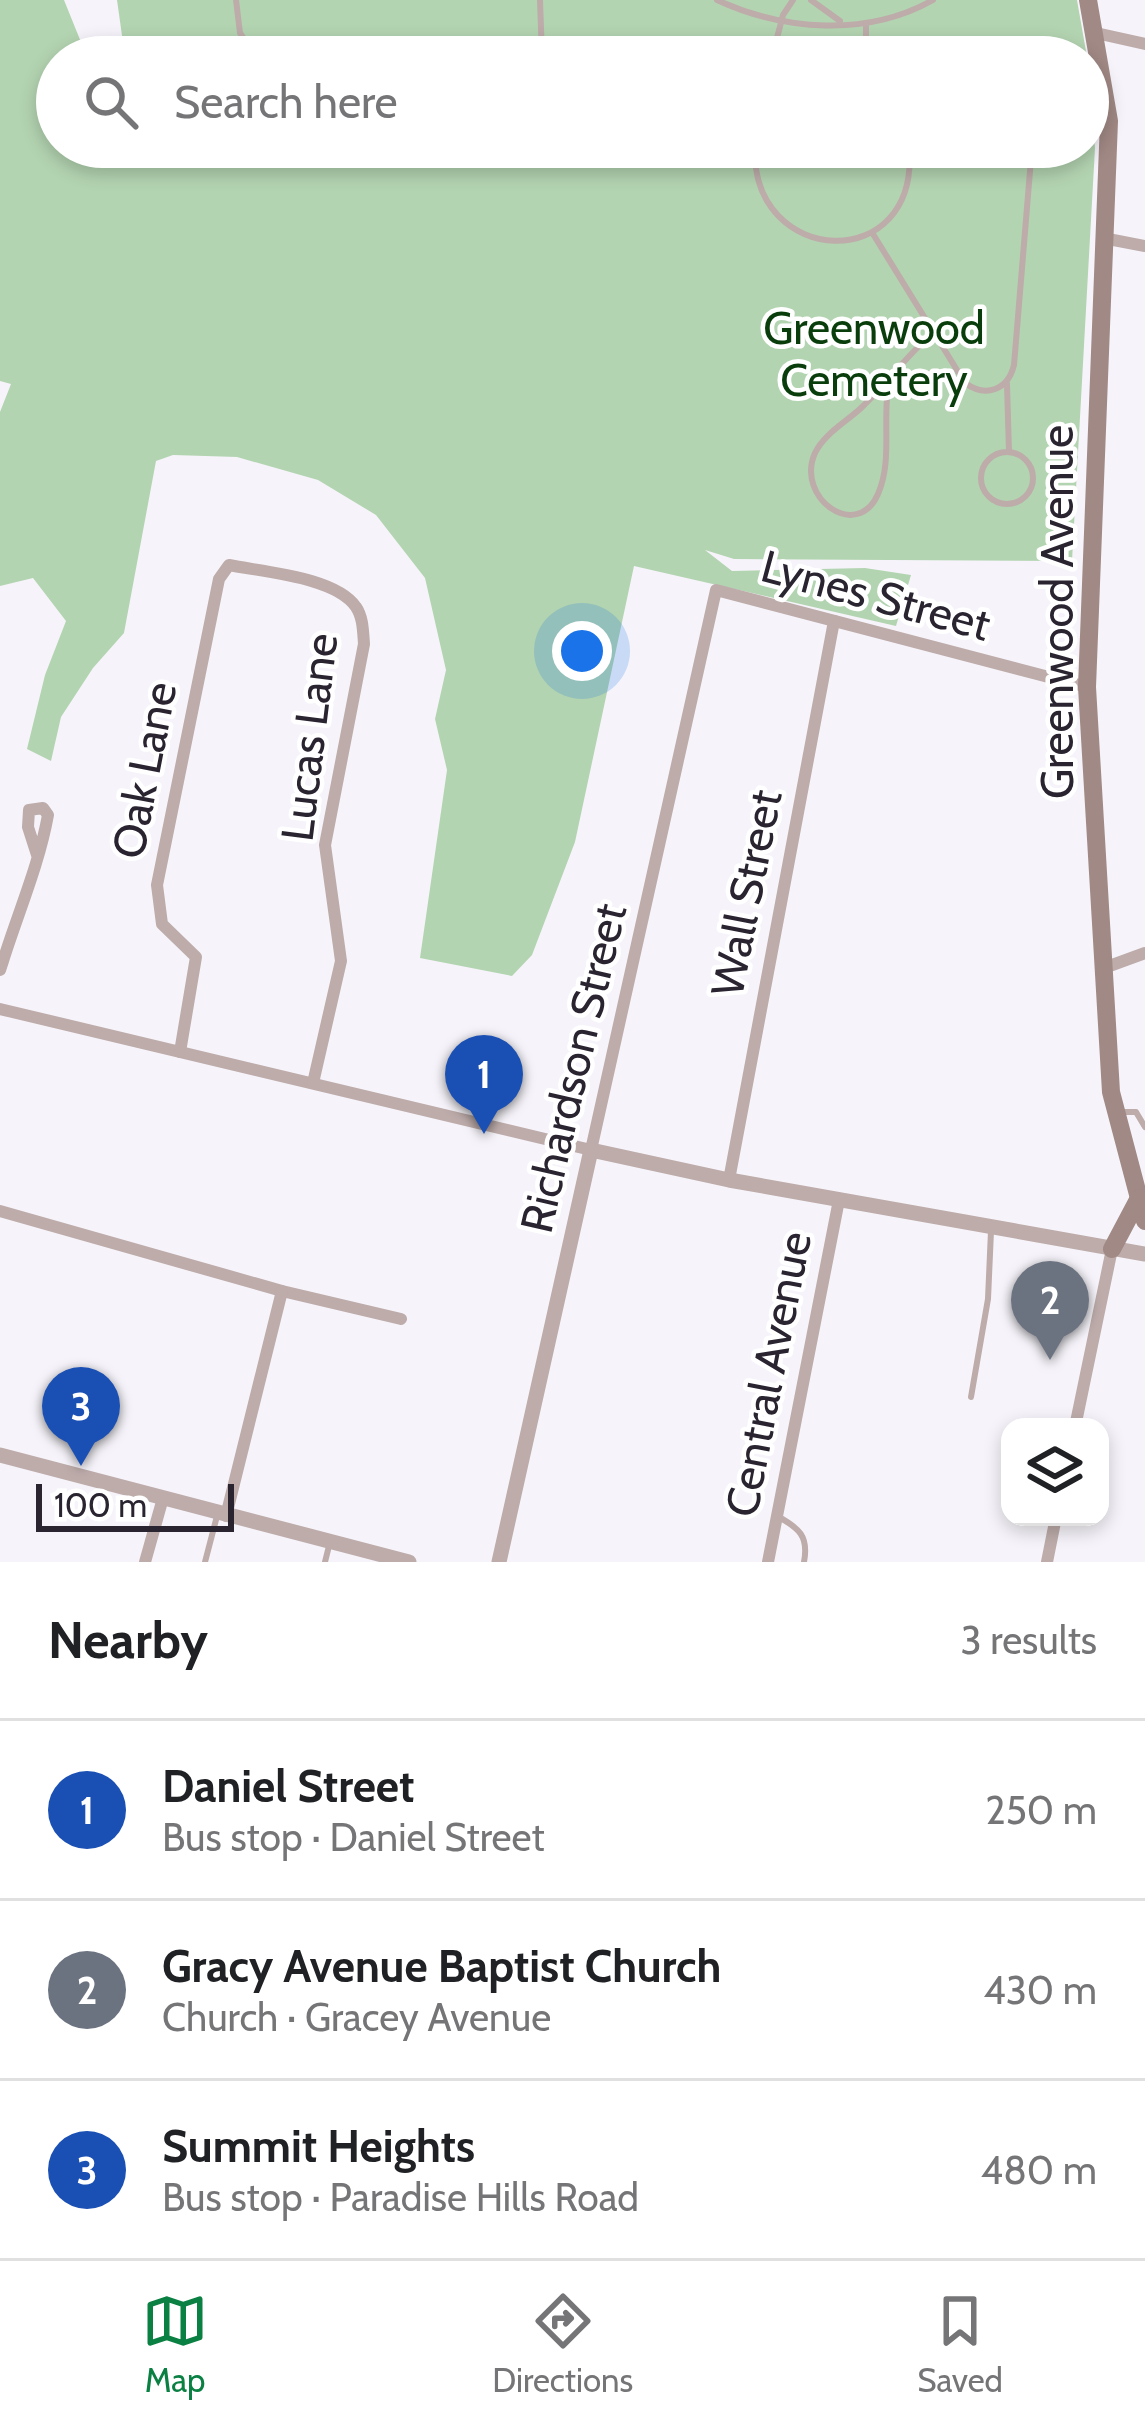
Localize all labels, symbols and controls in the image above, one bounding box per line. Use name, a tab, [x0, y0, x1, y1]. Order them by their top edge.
search box	[36, 36, 1109, 168]
icon: search	[78, 69, 144, 135]
text: Search here	[174, 75, 398, 129]
park label: Greenwood Cemetery	[763, 301, 985, 407]
street label: Greenwood Avenue	[1030, 425, 1084, 799]
street label: Lynes Street	[756, 539, 996, 651]
your location	[552, 621, 612, 681]
street label: Lucas Lane	[269, 630, 349, 844]
street label: Oak Lane	[100, 677, 188, 863]
street label: Wall Street	[700, 785, 792, 1001]
street label: Richardson Street	[509, 898, 637, 1238]
pin: 1	[445, 1035, 523, 1134]
street label: Central Avenue	[714, 1227, 822, 1521]
pin: 2	[1011, 1261, 1089, 1360]
pin: 3	[42, 1367, 120, 1466]
map controls	[1001, 1418, 1109, 1526]
button: layers	[1001, 1418, 1109, 1526]
scale bar	[36, 1478, 234, 1531]
text: 100 m	[54, 1485, 147, 1525]
text: Nearby	[48, 1609, 208, 1671]
text: 3 results	[960, 1616, 1097, 1664]
text: Daniel Street	[162, 1759, 415, 1813]
text: 1	[80, 1786, 94, 1834]
text: 250 m	[985, 1786, 1097, 1834]
text: Bus stop · Daniel Street	[162, 1813, 545, 1861]
text: Gracy Avenue Baptist Church	[162, 1939, 721, 1993]
text: 2	[77, 1966, 97, 2014]
text: 430 m	[983, 1966, 1097, 2014]
text: Church · Gracey Avenue	[162, 1993, 551, 2041]
text: Summit Heights	[162, 2119, 475, 2173]
text: 3	[76, 2146, 98, 2194]
text: 480 m	[981, 2146, 1097, 2194]
text: Bus stop · Paradise Hills Road	[162, 2173, 639, 2221]
tab: Map	[142, 2288, 208, 2400]
tab: Directions	[492, 2288, 633, 2400]
tab: Saved	[917, 2288, 1003, 2400]

